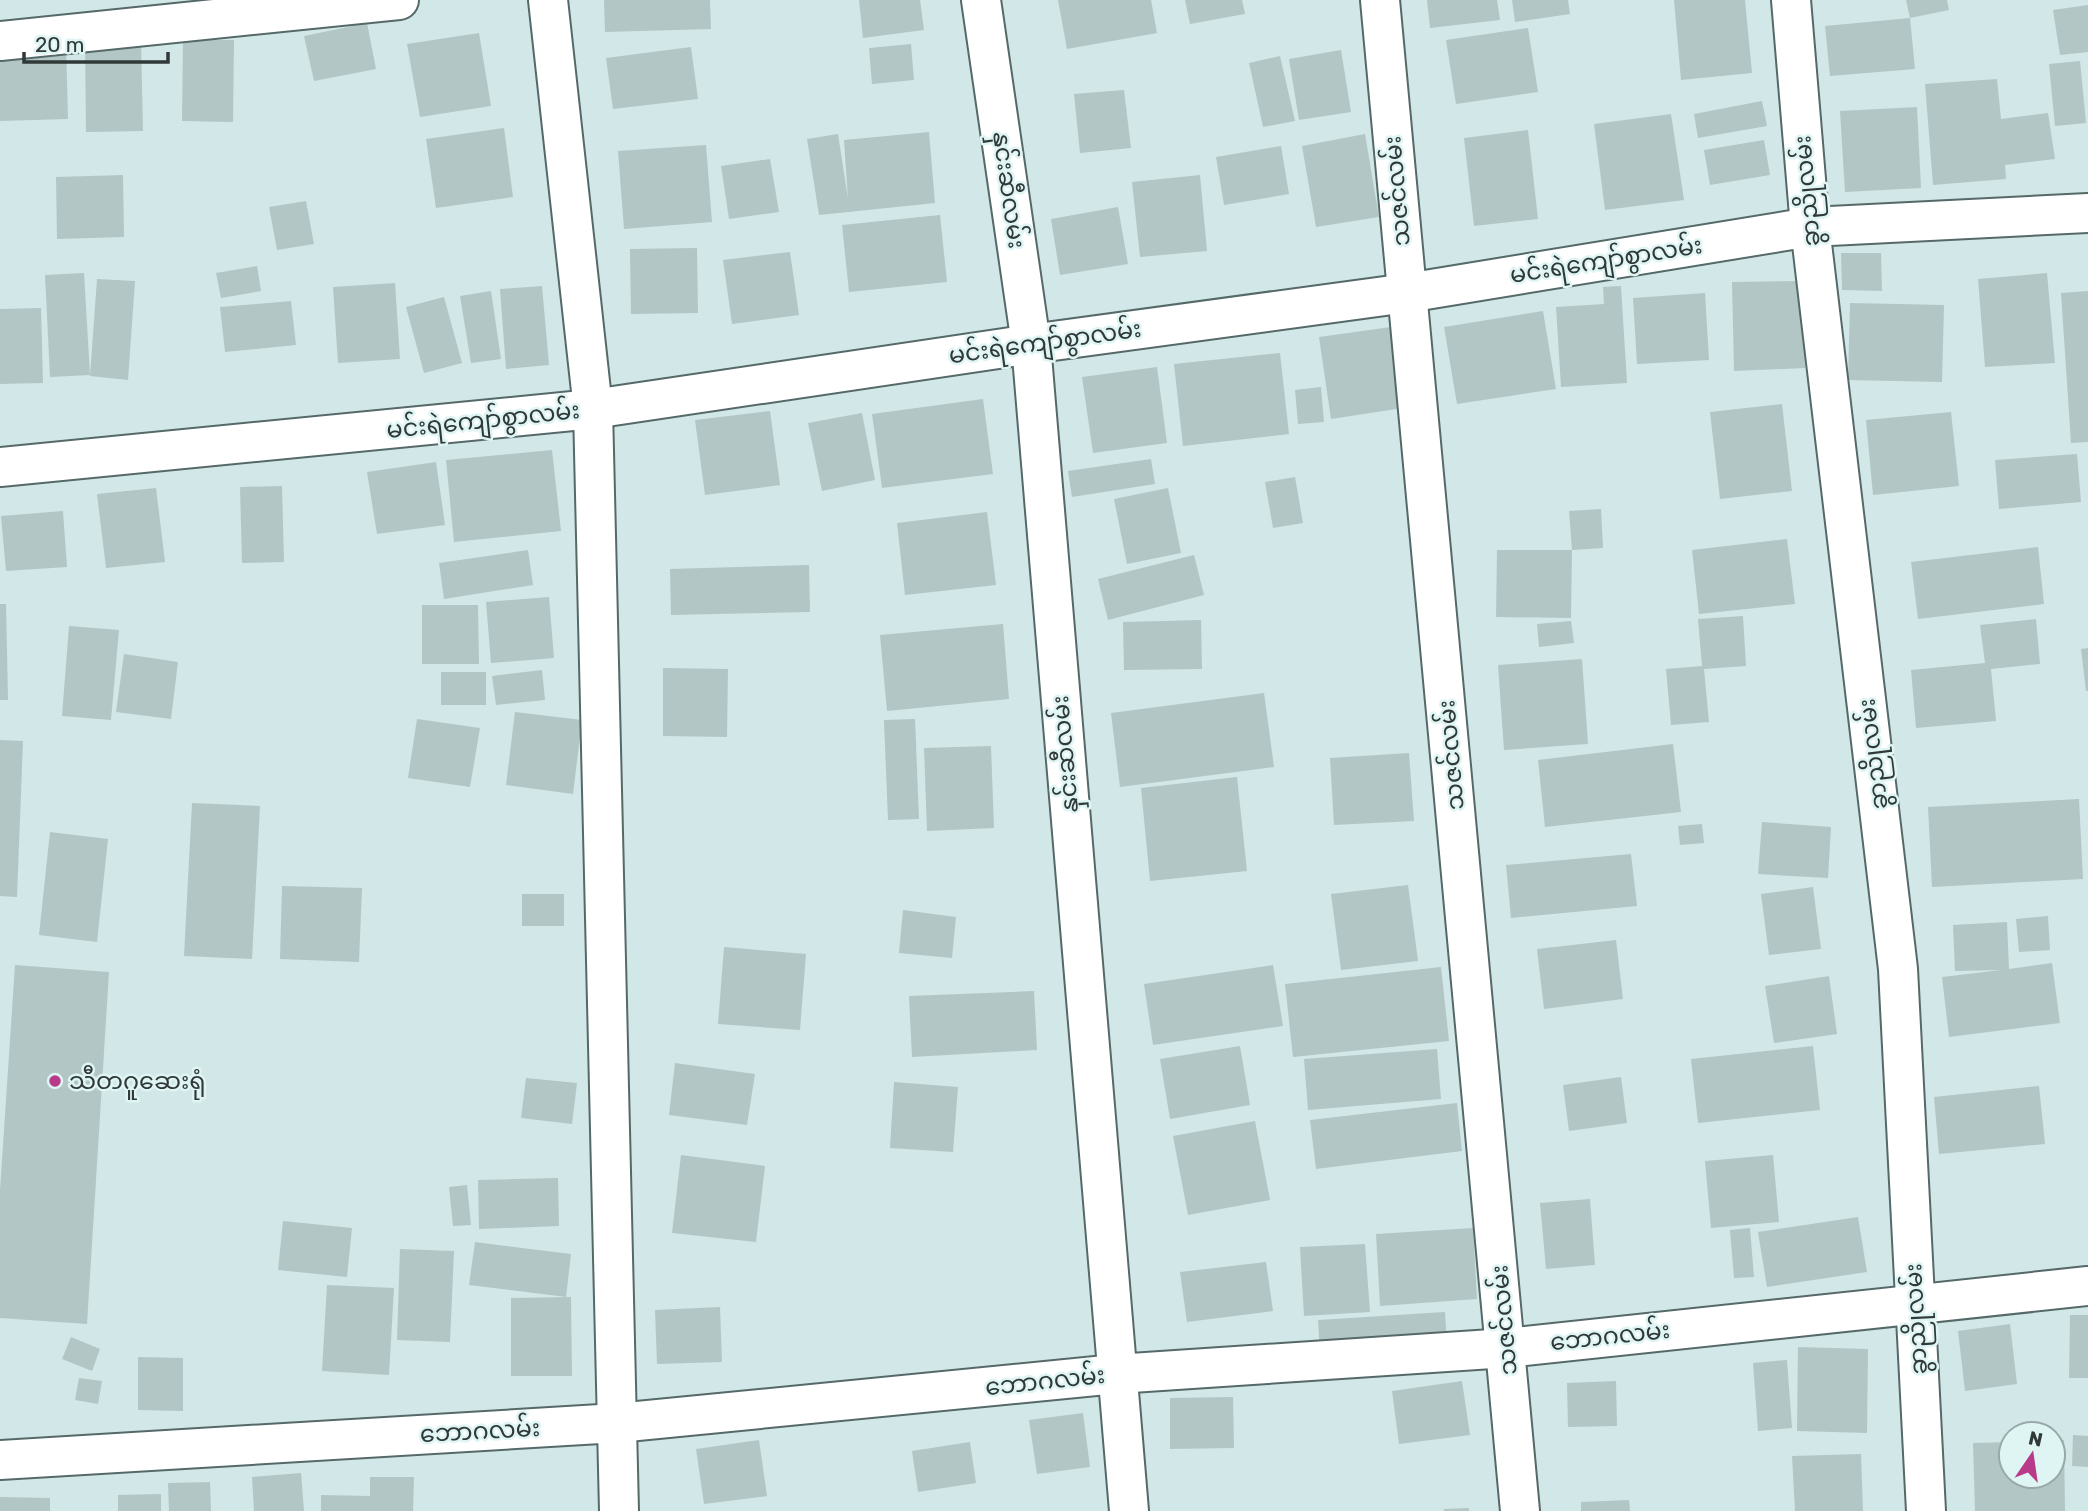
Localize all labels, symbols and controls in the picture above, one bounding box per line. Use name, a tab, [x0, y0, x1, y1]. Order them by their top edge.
scale bar	[24, 21, 168, 65]
text: 20 m	[35, 32, 84, 57]
street label: နှင်းဆီလမ်း	[982, 130, 1033, 251]
street label: ခွာညိုလမ်း	[1786, 134, 1831, 248]
street label: သဇင်လမ်း	[1376, 135, 1416, 247]
street label: မင်းရဲကျော်စွာလမ်း	[1508, 229, 1705, 294]
street label: မင်းရဲကျော်စွာလမ်း	[947, 313, 1144, 374]
street label: မင်းရဲကျော်စွာလမ်း	[385, 394, 582, 449]
street label: နှင်းဆီလမ်း	[1044, 694, 1089, 814]
street label: ခွာညိုလမ်း	[1850, 696, 1899, 811]
street label: သဇင်လမ်း	[1430, 699, 1470, 811]
place label: သီတဂူဆေးရုံ	[69, 1065, 206, 1100]
marker: သီတဂူဆေးရုံ	[47, 1073, 63, 1089]
street label: ခွာညိုလမ်း	[1897, 1262, 1938, 1376]
street label: သဇင်လမ်း	[1483, 1264, 1523, 1376]
street label: ဘောဂလမ်း	[1549, 1314, 1671, 1356]
street label: ဘောဂလမ်း	[984, 1359, 1106, 1401]
street label: ဘောဂလမ်း	[419, 1412, 541, 1448]
north arrow	[1997, 1420, 2067, 1490]
text: N	[2026, 1426, 2045, 1452]

